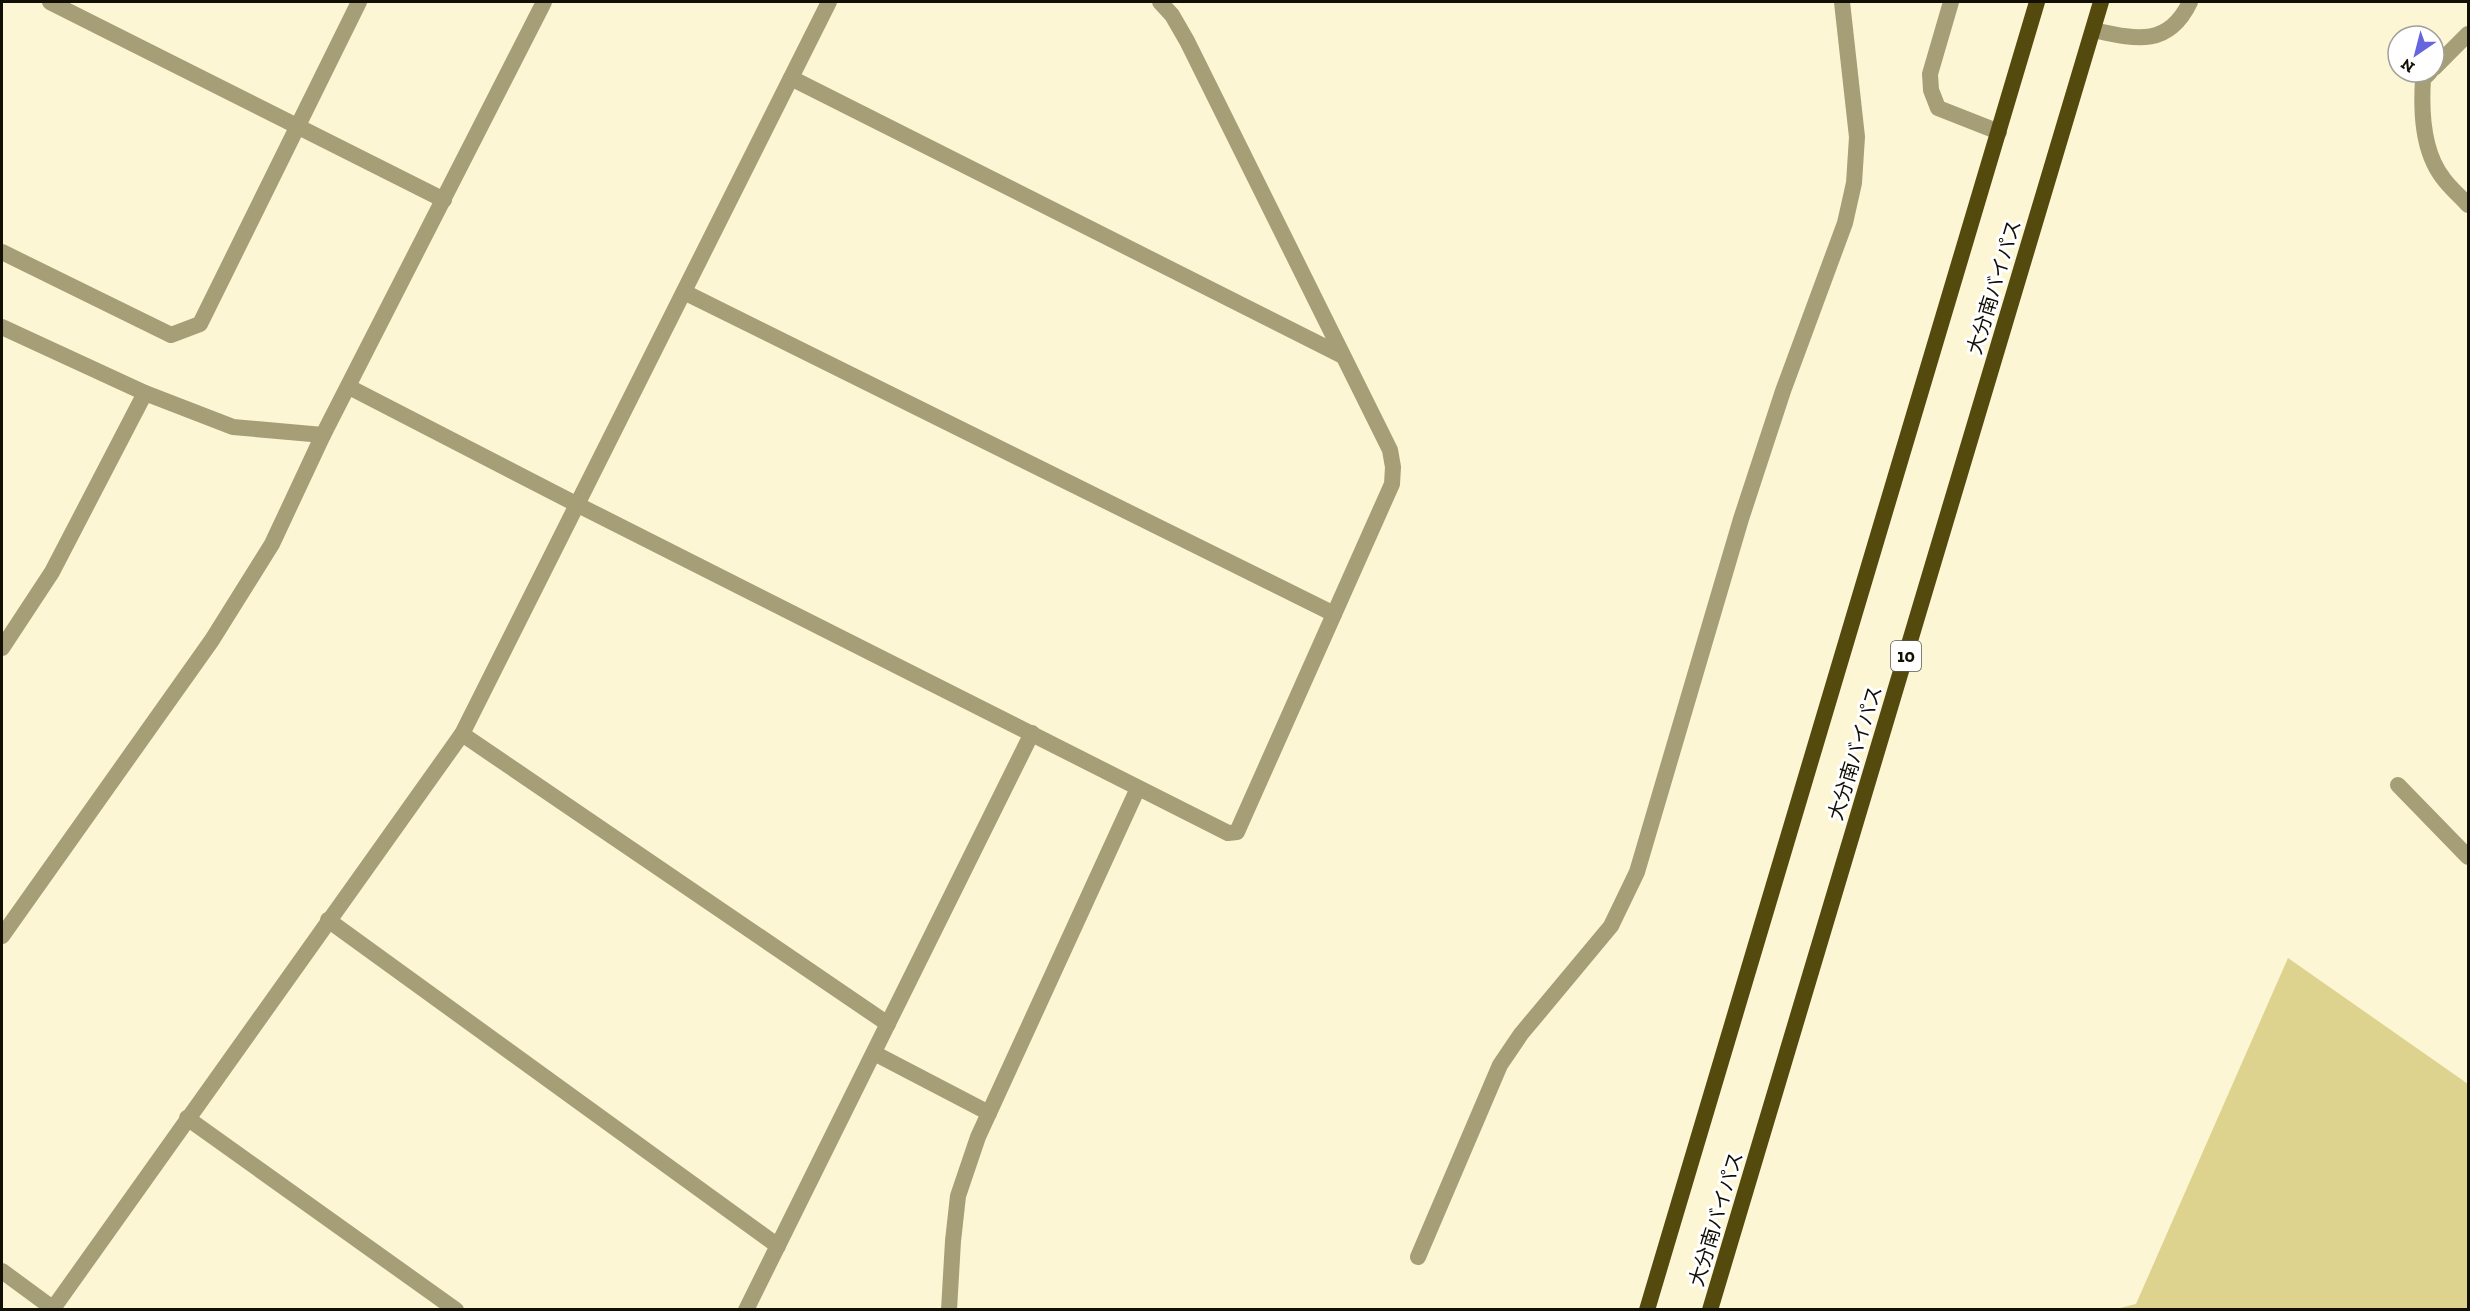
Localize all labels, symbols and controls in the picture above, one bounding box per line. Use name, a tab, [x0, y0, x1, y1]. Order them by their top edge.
north arrow	[2386, 24, 2446, 84]
text: N	[2397, 55, 2418, 77]
street label: 大分南バイパス	[1962, 217, 2026, 357]
road number: 10	[1891, 641, 1921, 671]
street label: 大分南バイパス	[1823, 683, 1887, 823]
street label: 大分南バイパス	[1684, 1149, 1748, 1289]

